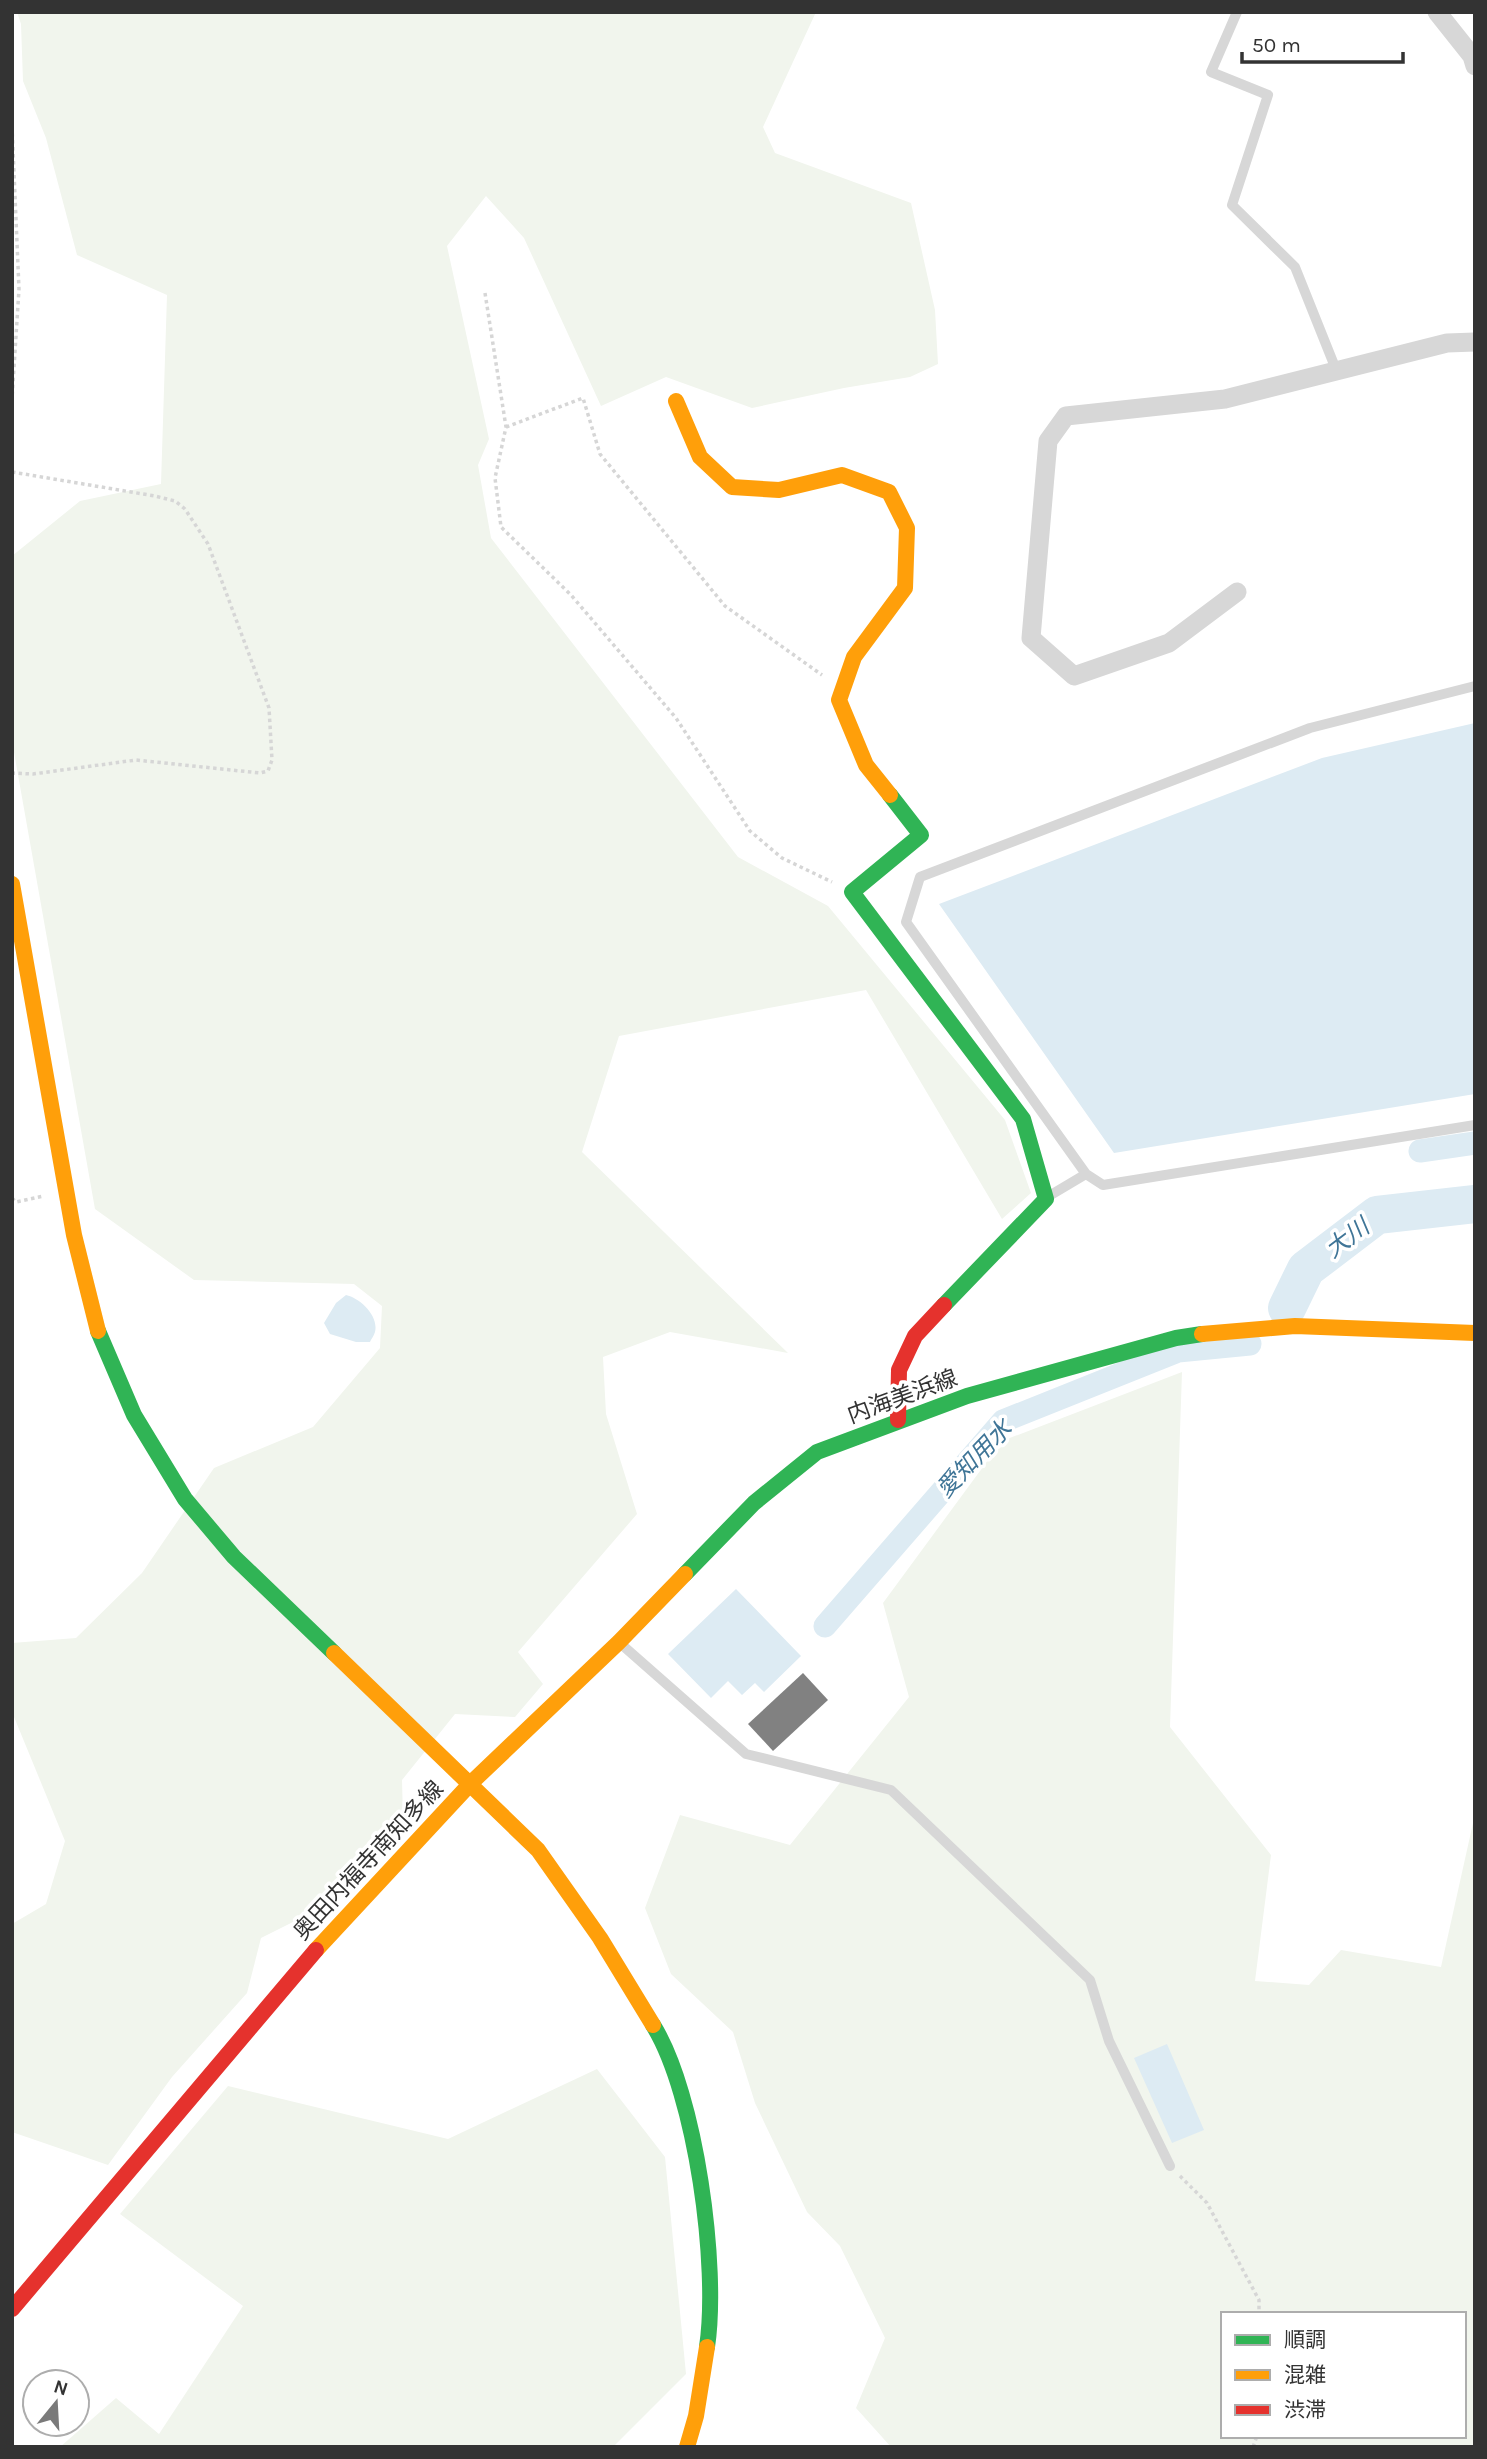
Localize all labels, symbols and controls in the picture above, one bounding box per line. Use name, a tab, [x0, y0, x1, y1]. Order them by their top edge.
scale bar	[1242, 21, 1403, 65]
text: 50 m	[1252, 33, 1301, 57]
water label: 大川	[1319, 1211, 1377, 1264]
street label: 内海美浜線	[844, 1364, 961, 1429]
water label: 愛知用水	[931, 1413, 1019, 1503]
street label: 奥田内福寺南知多線	[288, 1775, 449, 1945]
legend	[1221, 2312, 1466, 2438]
text: 順調	[1284, 2328, 1326, 2352]
text: 混雑	[1284, 2363, 1326, 2387]
north arrow	[21, 2368, 91, 2438]
text: N	[51, 2375, 71, 2400]
text: 渋滞	[1284, 2398, 1326, 2422]

